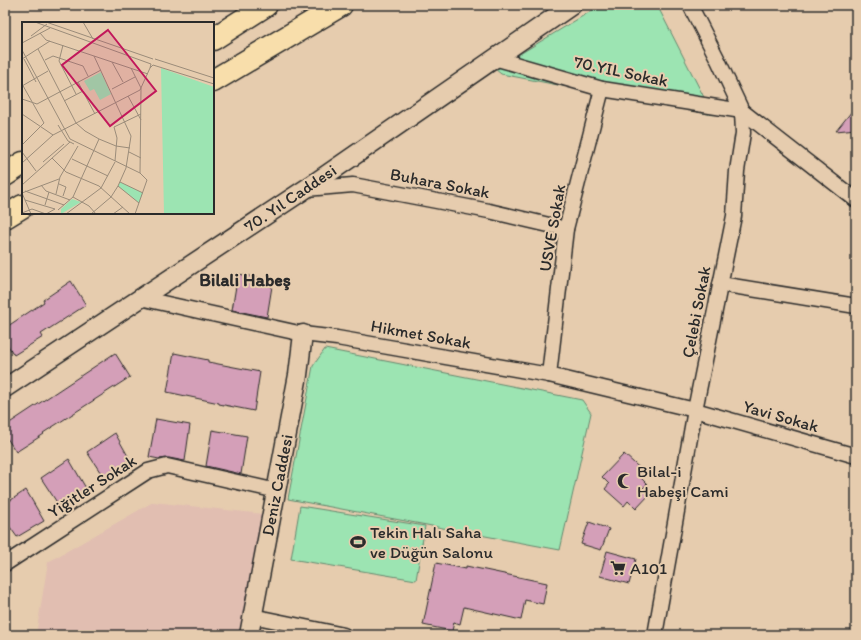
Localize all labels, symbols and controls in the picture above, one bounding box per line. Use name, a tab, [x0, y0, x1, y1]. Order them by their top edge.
inset map	[22, 22, 214, 214]
street label: 70.YIL Sokak	[572, 51, 670, 91]
street label: 70. Yıl Caddesi	[240, 160, 340, 236]
street label: Buhara Sokak	[388, 164, 492, 203]
street label: USVE Sokak	[534, 182, 570, 273]
street label: Çelebi Sokak	[677, 264, 715, 360]
district label: Bilali Habeş	[199, 269, 291, 291]
street label: Hikmet Sokak	[369, 315, 473, 353]
street label: Yavi Sokak	[741, 396, 821, 436]
street label: Deniz Caddesi	[257, 432, 297, 538]
street label: Yiğitler Sokak	[44, 450, 140, 522]
place label: Bilal-i Habeşi Cami	[637, 461, 729, 501]
mosque icon: Bilal-i Habeşi Cami	[616, 472, 634, 490]
place label: Tekin Halı Saha ve Düğün Salonu	[370, 522, 494, 562]
sports icon: Tekin Halı Saha ve Düğün Salonu	[349, 533, 367, 551]
place label: A101	[630, 558, 667, 578]
supermarket icon: A101	[609, 559, 627, 577]

